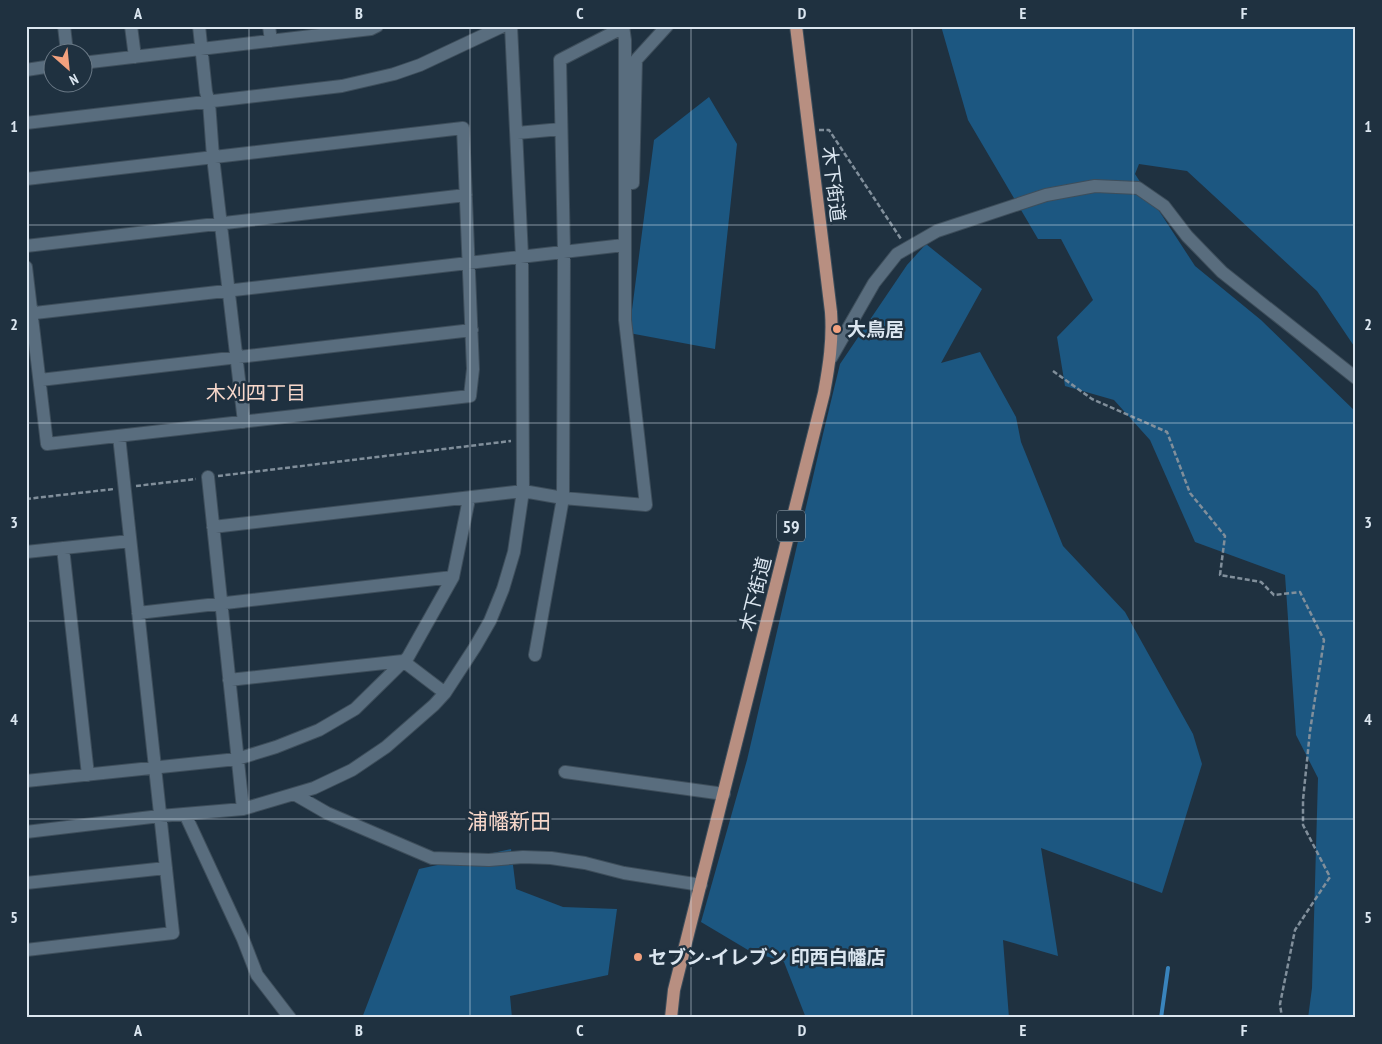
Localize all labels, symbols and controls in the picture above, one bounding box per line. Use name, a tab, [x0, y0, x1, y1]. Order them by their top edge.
text: A	[133, 3, 143, 23]
text: B	[355, 3, 363, 23]
text: C	[576, 3, 584, 23]
text: D	[798, 3, 807, 23]
text: E	[1020, 3, 1027, 23]
text: F	[1241, 3, 1248, 23]
north arrow	[42, 42, 92, 92]
text: N	[66, 70, 81, 89]
text: 1	[10, 116, 18, 136]
text: 1	[1364, 116, 1372, 136]
street label: 木下街道	[817, 145, 851, 223]
text: 2	[10, 314, 18, 334]
text: 2	[1364, 314, 1372, 334]
place label: 大鳥居	[847, 317, 904, 341]
marker: 大鳥居	[831, 323, 843, 335]
district label: 木刈四丁目	[206, 380, 306, 406]
road number: 59	[777, 511, 805, 542]
text: 3	[10, 512, 18, 532]
text: 3	[1364, 512, 1372, 532]
street label: 木下街道	[734, 554, 776, 634]
text: 4	[10, 709, 18, 729]
text: 4	[1364, 709, 1372, 729]
district label: 浦幡新田	[467, 808, 551, 835]
text: 5	[10, 907, 18, 927]
text: 5	[1364, 907, 1372, 927]
place label: セブン-イレブン 印西白幡店	[648, 945, 886, 969]
marker: セブン-イレブン 印西白幡店	[632, 951, 644, 963]
text: A	[133, 1020, 143, 1040]
text: B	[355, 1020, 363, 1040]
text: C	[576, 1020, 584, 1040]
text: D	[798, 1020, 807, 1040]
text: E	[1020, 1020, 1027, 1040]
text: F	[1241, 1020, 1248, 1040]

